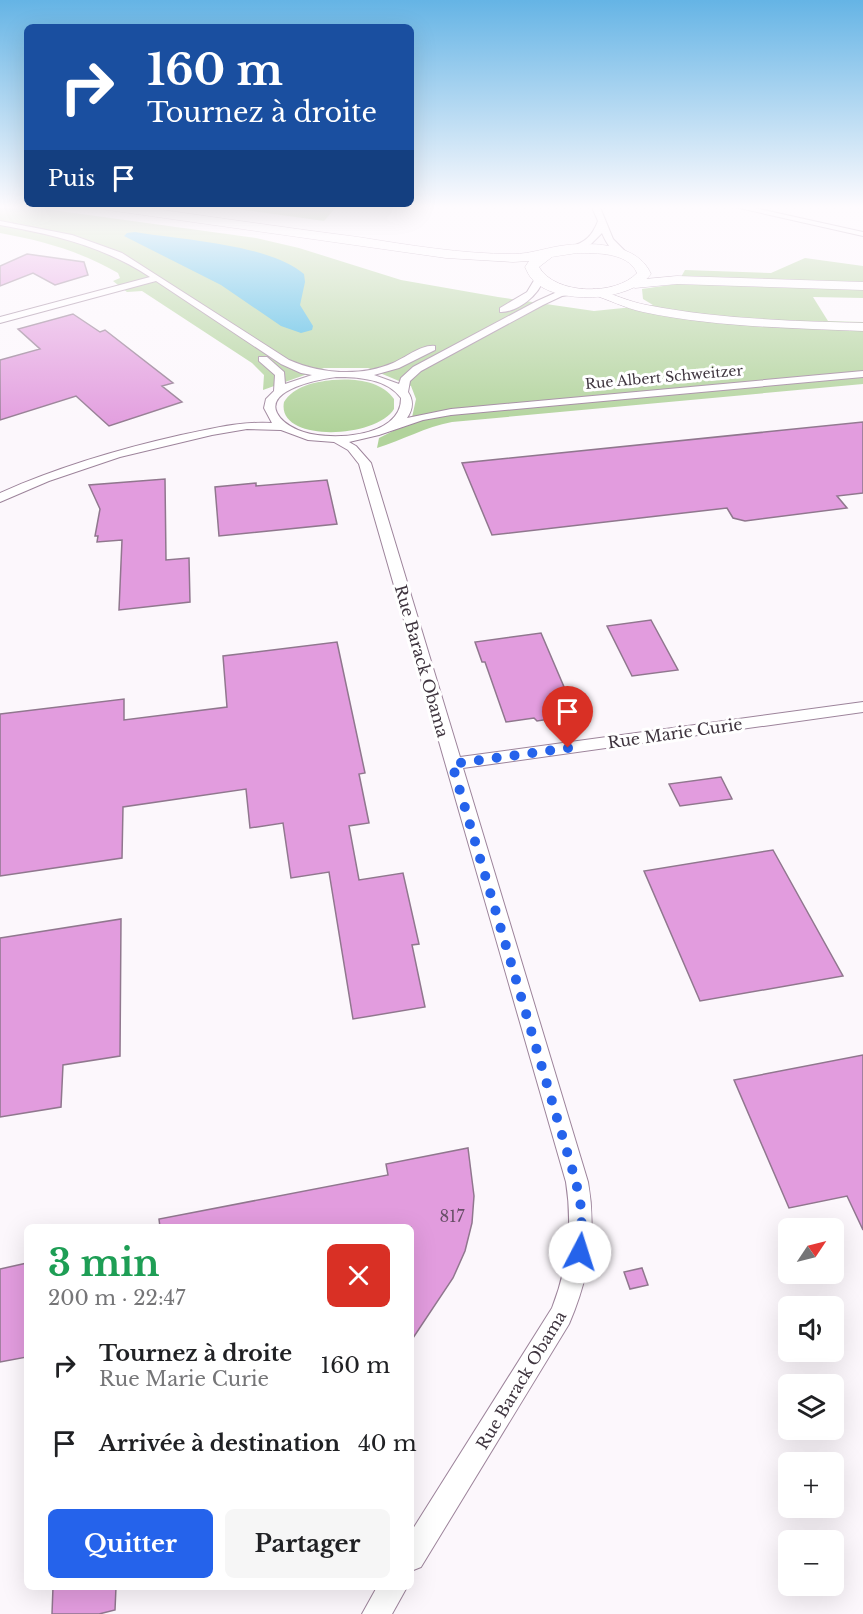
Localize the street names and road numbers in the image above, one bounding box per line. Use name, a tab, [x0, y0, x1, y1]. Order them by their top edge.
street label: Rue Albert Schweitzer	[584, 361, 744, 393]
street label: Rue Barack Obama	[391, 582, 453, 740]
street label: Rue Marie Curie	[606, 714, 744, 752]
street label: Rue Barack Obama	[472, 1307, 570, 1453]

